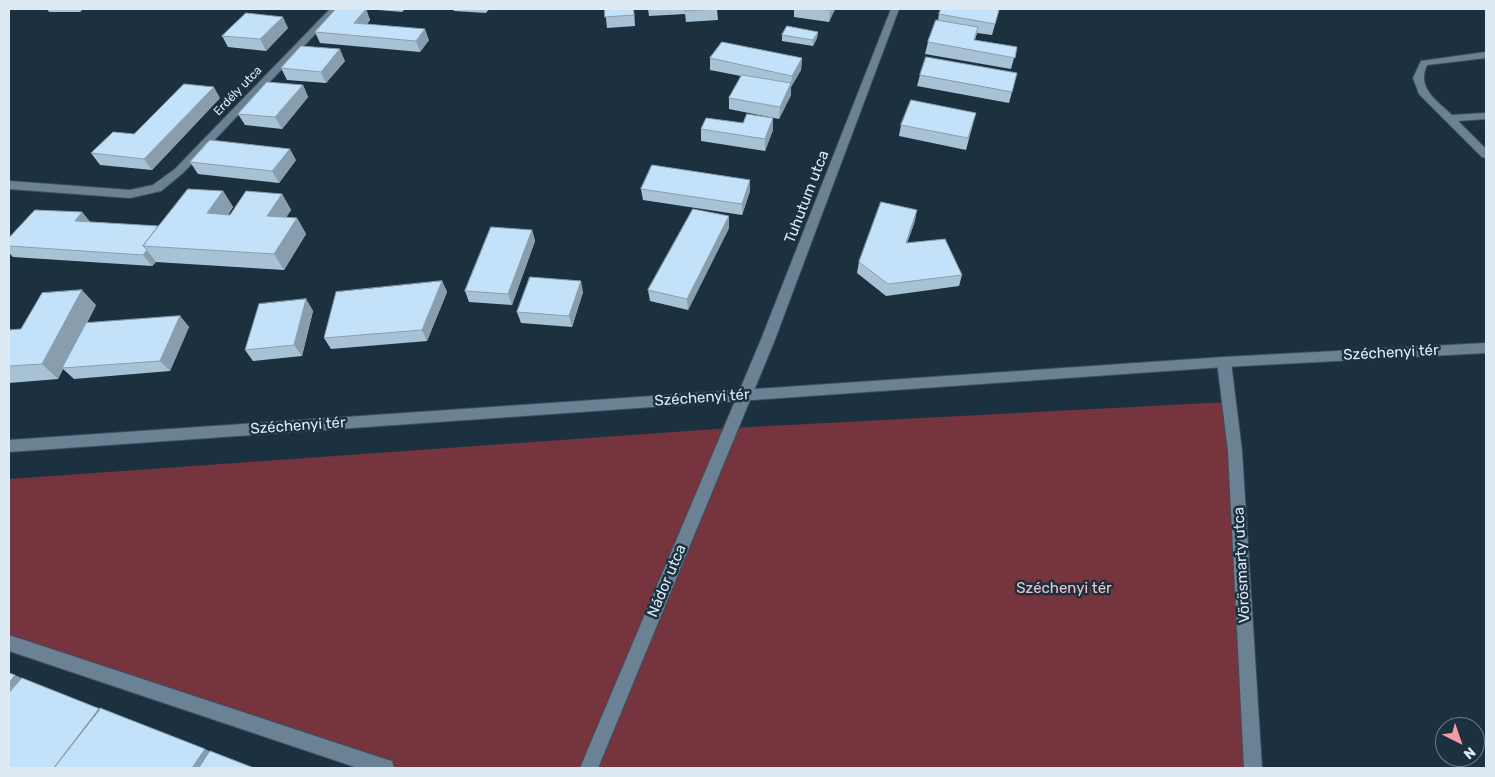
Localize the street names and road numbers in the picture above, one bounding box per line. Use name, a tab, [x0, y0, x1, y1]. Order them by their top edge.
street label: Erdély utca	[211, 63, 265, 119]
street label: Tuhutum utca	[781, 148, 833, 246]
street label: Széchenyi tér	[1343, 342, 1439, 364]
street label: Széchenyi tér	[654, 386, 750, 410]
street label: Széchenyi tér	[250, 414, 346, 438]
street label: Vörösmarty utca	[1230, 507, 1254, 623]
street label: Nádor utca	[644, 542, 690, 620]

